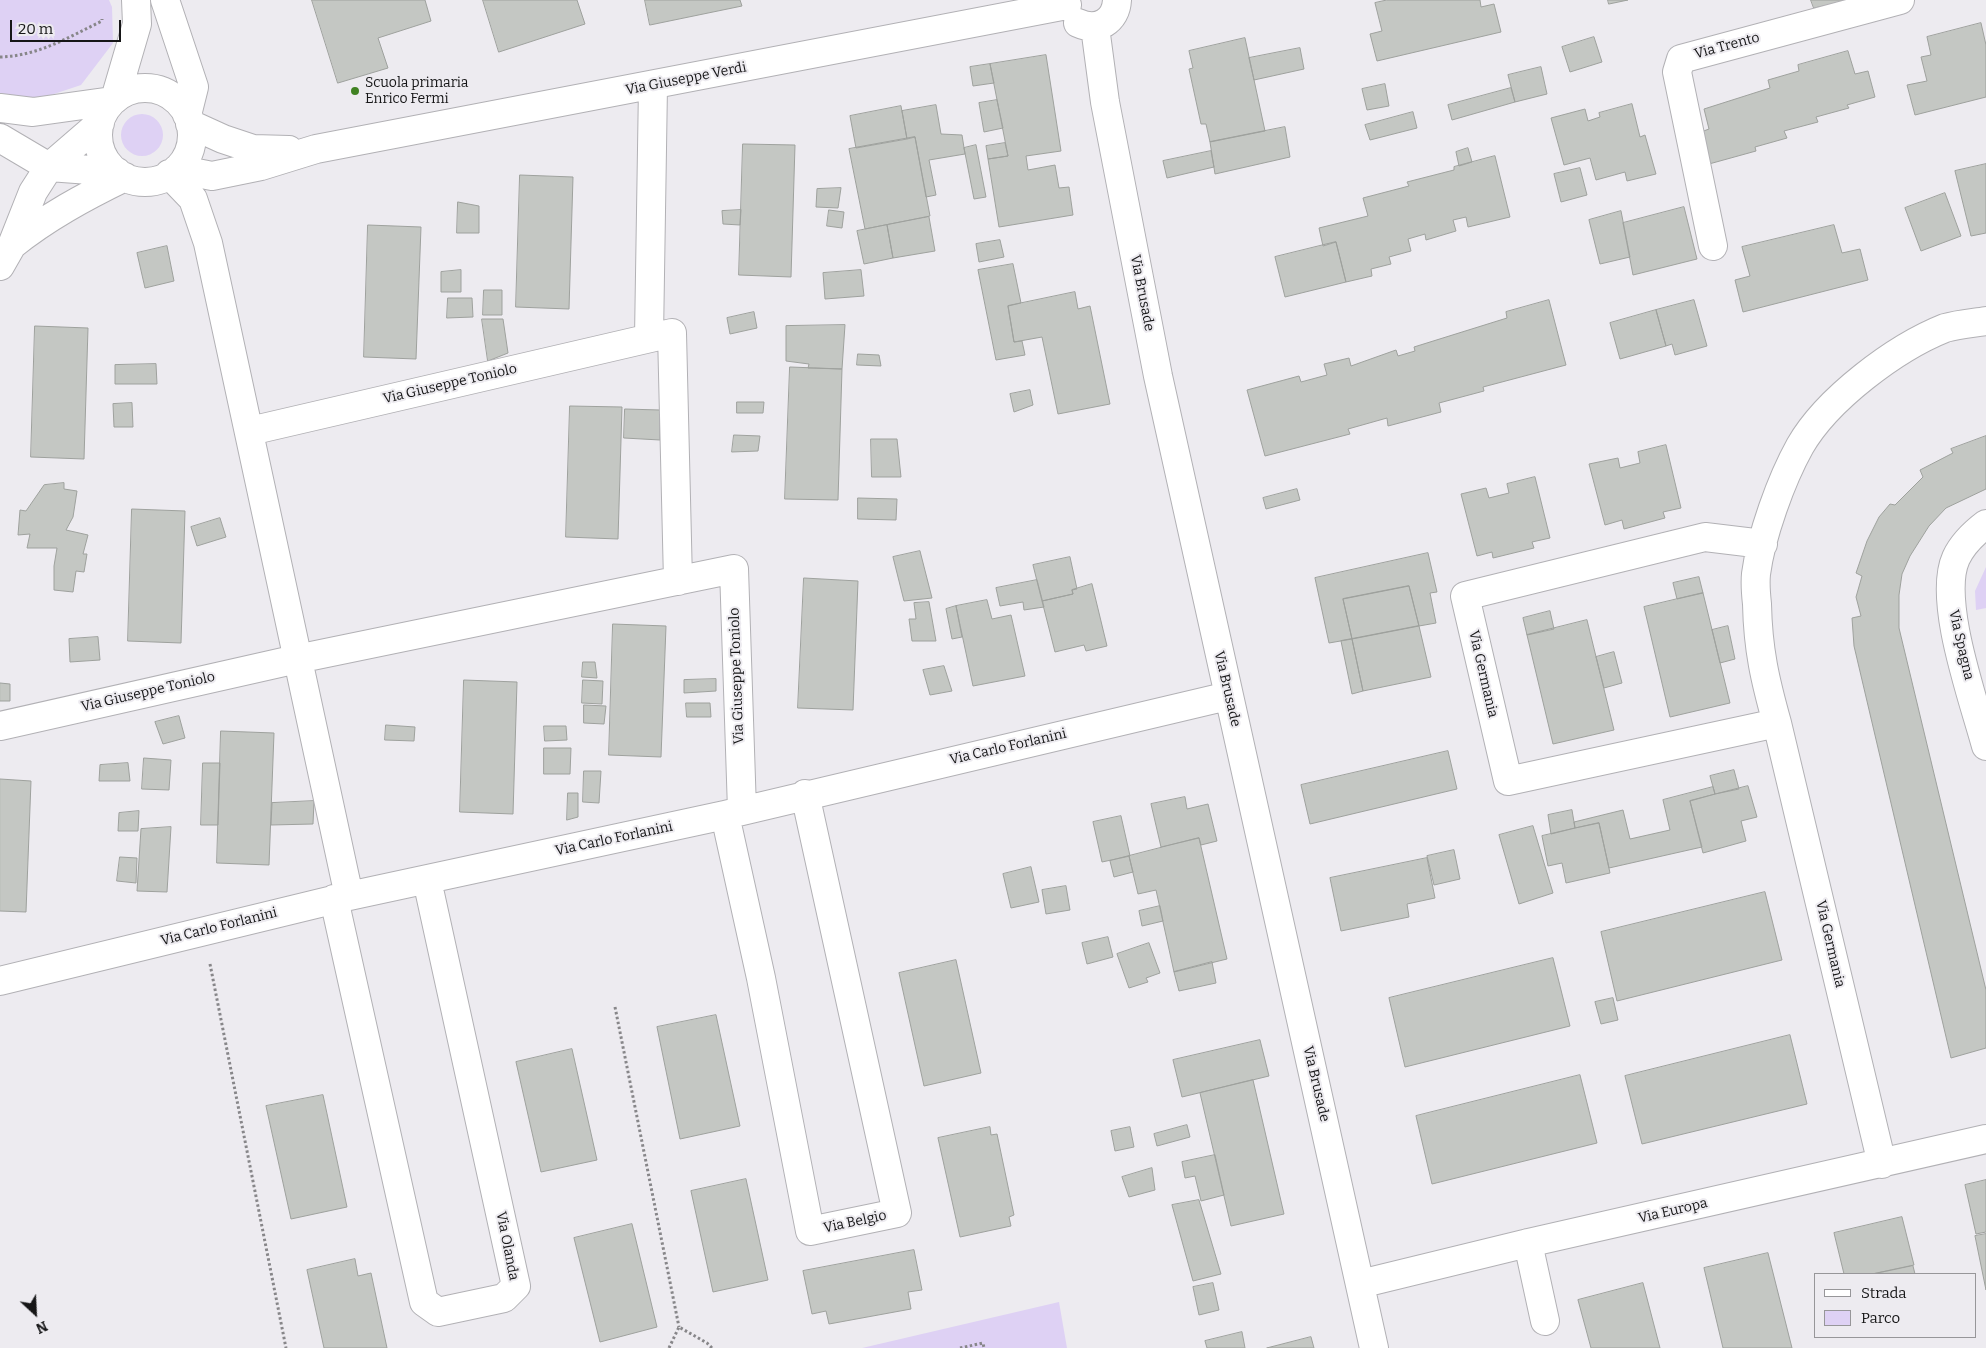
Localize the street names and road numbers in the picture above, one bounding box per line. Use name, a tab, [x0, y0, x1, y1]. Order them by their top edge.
street label: Via Trento	[1693, 29, 1761, 63]
street label: Via Giuseppe Verdi	[624, 59, 748, 99]
street label: Via Brusade	[1126, 253, 1158, 333]
street label: Via Giuseppe Toniolo	[381, 360, 519, 408]
street label: Via Giuseppe Toniolo	[726, 607, 748, 745]
street label: Via Spagna	[1945, 608, 1977, 682]
street label: Via Germania	[1465, 629, 1501, 719]
street label: Via Brusade	[1210, 649, 1244, 729]
street label: Via Giuseppe Toniolo	[79, 668, 217, 716]
street label: Via Carlo Forlanini	[948, 725, 1068, 769]
street label: Via Carlo Forlanini	[554, 818, 674, 860]
street label: Via Germania	[1812, 899, 1848, 989]
street label: Via Carlo Forlanini	[159, 904, 279, 950]
street label: Via Brusade	[1299, 1044, 1333, 1124]
street label: Via Europa	[1637, 1195, 1709, 1227]
street label: Via Belgio	[822, 1207, 888, 1237]
street label: Via Olanda	[492, 1210, 522, 1282]

